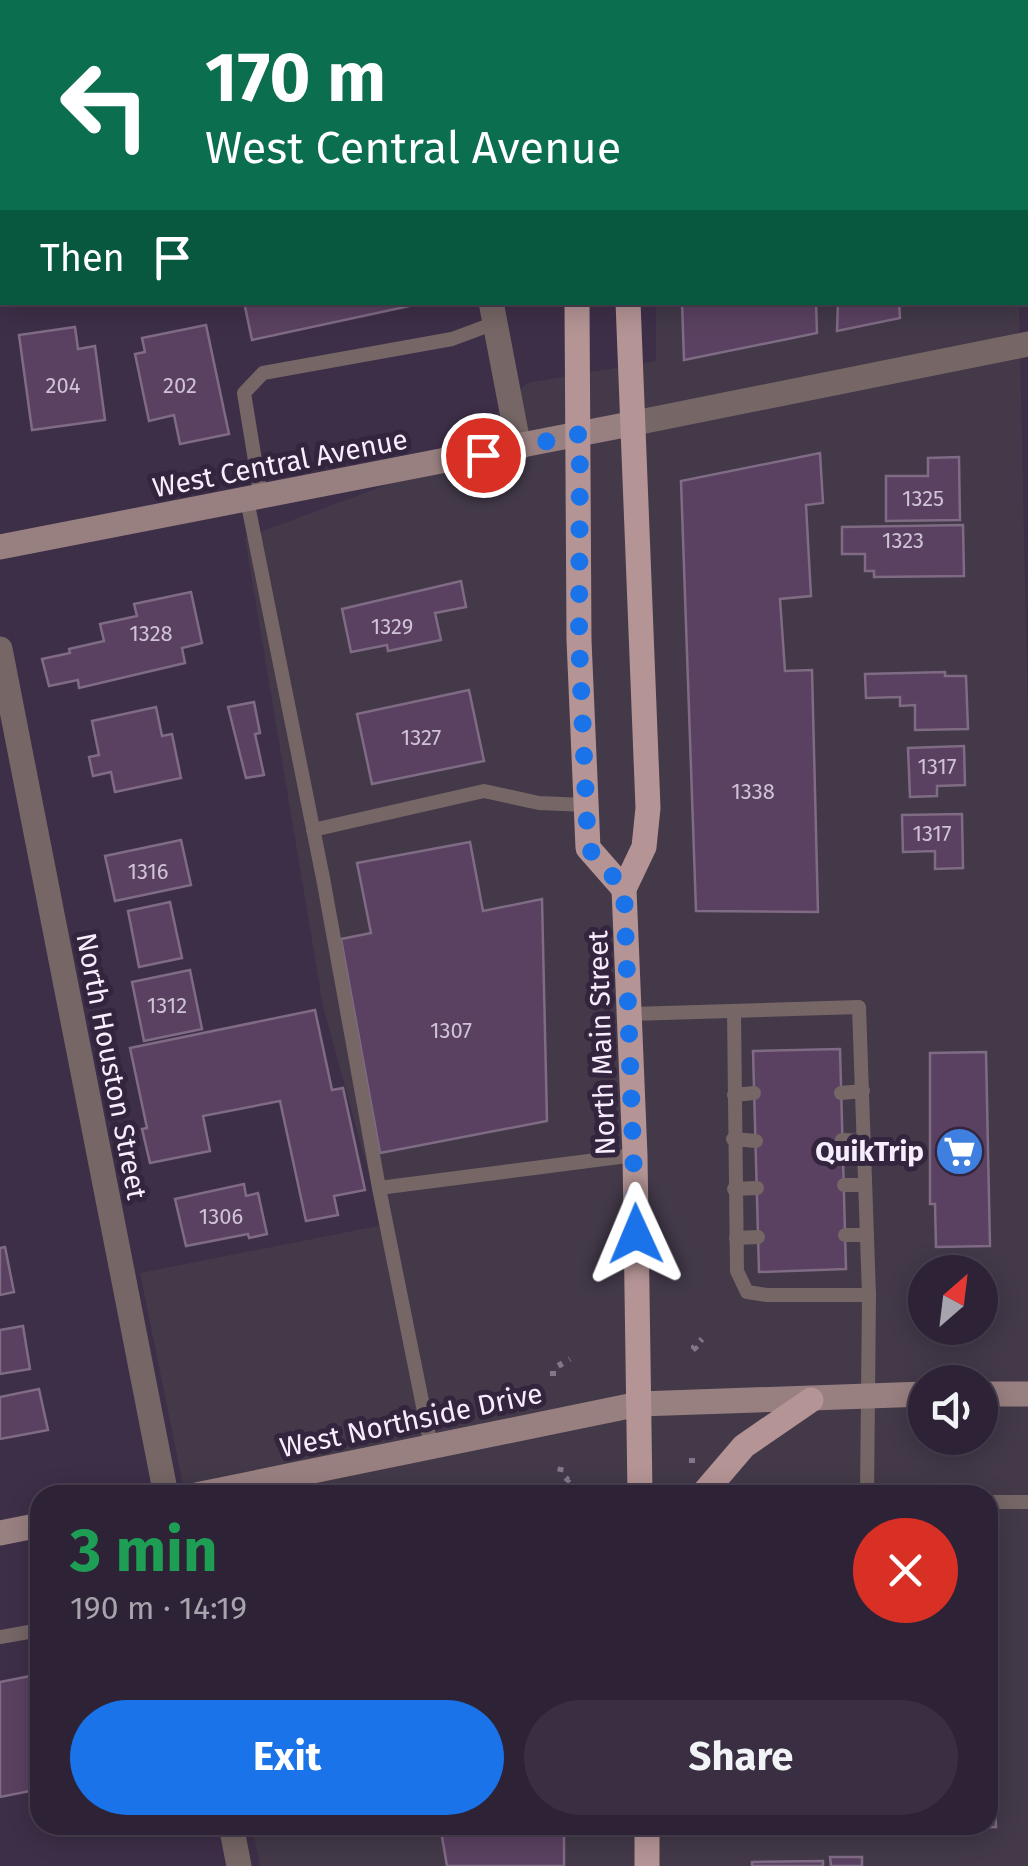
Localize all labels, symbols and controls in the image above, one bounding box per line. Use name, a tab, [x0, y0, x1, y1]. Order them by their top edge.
text: 170 m	[205, 36, 386, 120]
icon: left	[40, 40, 170, 170]
text: West Central Avenue	[205, 121, 621, 175]
icon: arrive	[145, 230, 200, 285]
text: Then	[40, 235, 125, 281]
house number: 204	[46, 372, 81, 399]
house number: 202	[163, 372, 197, 399]
pin	[441, 413, 526, 498]
street label: West Central Avenue	[150, 423, 410, 504]
icon: arrive	[456, 428, 511, 483]
house number: 1325	[902, 485, 944, 512]
house number: 1323	[882, 527, 924, 554]
house number: 1329	[371, 613, 413, 640]
house number: 1328	[129, 620, 173, 647]
house number: 1327	[401, 724, 442, 751]
house number: 1317	[917, 753, 957, 780]
house number: 1338	[731, 778, 775, 805]
house number: 1317	[912, 820, 952, 847]
house number: 1316	[127, 858, 169, 885]
street label: North Main Street	[581, 929, 622, 1156]
street label: North Houston Street	[69, 930, 154, 1203]
house number: 1312	[147, 992, 187, 1019]
house number: 1307	[430, 1017, 472, 1044]
supermarket icon: QuikTrip	[933, 1125, 985, 1177]
place label: QuikTrip	[815, 1135, 924, 1168]
position arrow	[584, 1182, 688, 1286]
house number: 1306	[199, 1203, 243, 1230]
north arrow	[908, 1255, 998, 1345]
map controls	[908, 1255, 998, 1455]
button: sound	[908, 1365, 998, 1455]
street label: West Northside Drive	[277, 1377, 545, 1464]
text: 3 min	[70, 1515, 218, 1587]
button: close	[853, 1518, 958, 1623]
text: 190 m · 14:19	[70, 1589, 247, 1627]
button: Exit	[70, 1700, 504, 1815]
button: Share	[524, 1700, 958, 1815]

